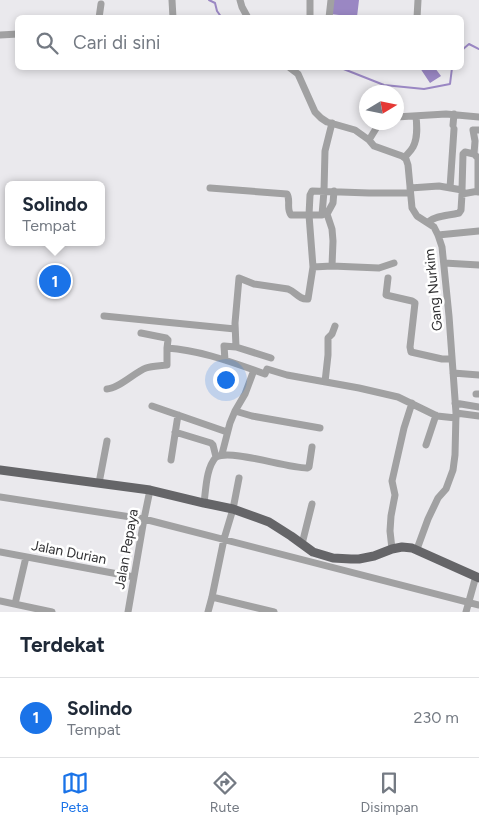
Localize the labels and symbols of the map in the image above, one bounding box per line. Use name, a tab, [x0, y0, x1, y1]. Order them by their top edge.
north arrow	[359, 85, 404, 130]
street label: Gang Nurkim	[421, 248, 446, 332]
pin: 1	[39, 262, 71, 300]
your location	[213, 367, 239, 393]
street label: Jalan Pepaya	[111, 508, 142, 591]
street label: Jalan Durian	[30, 537, 108, 568]

